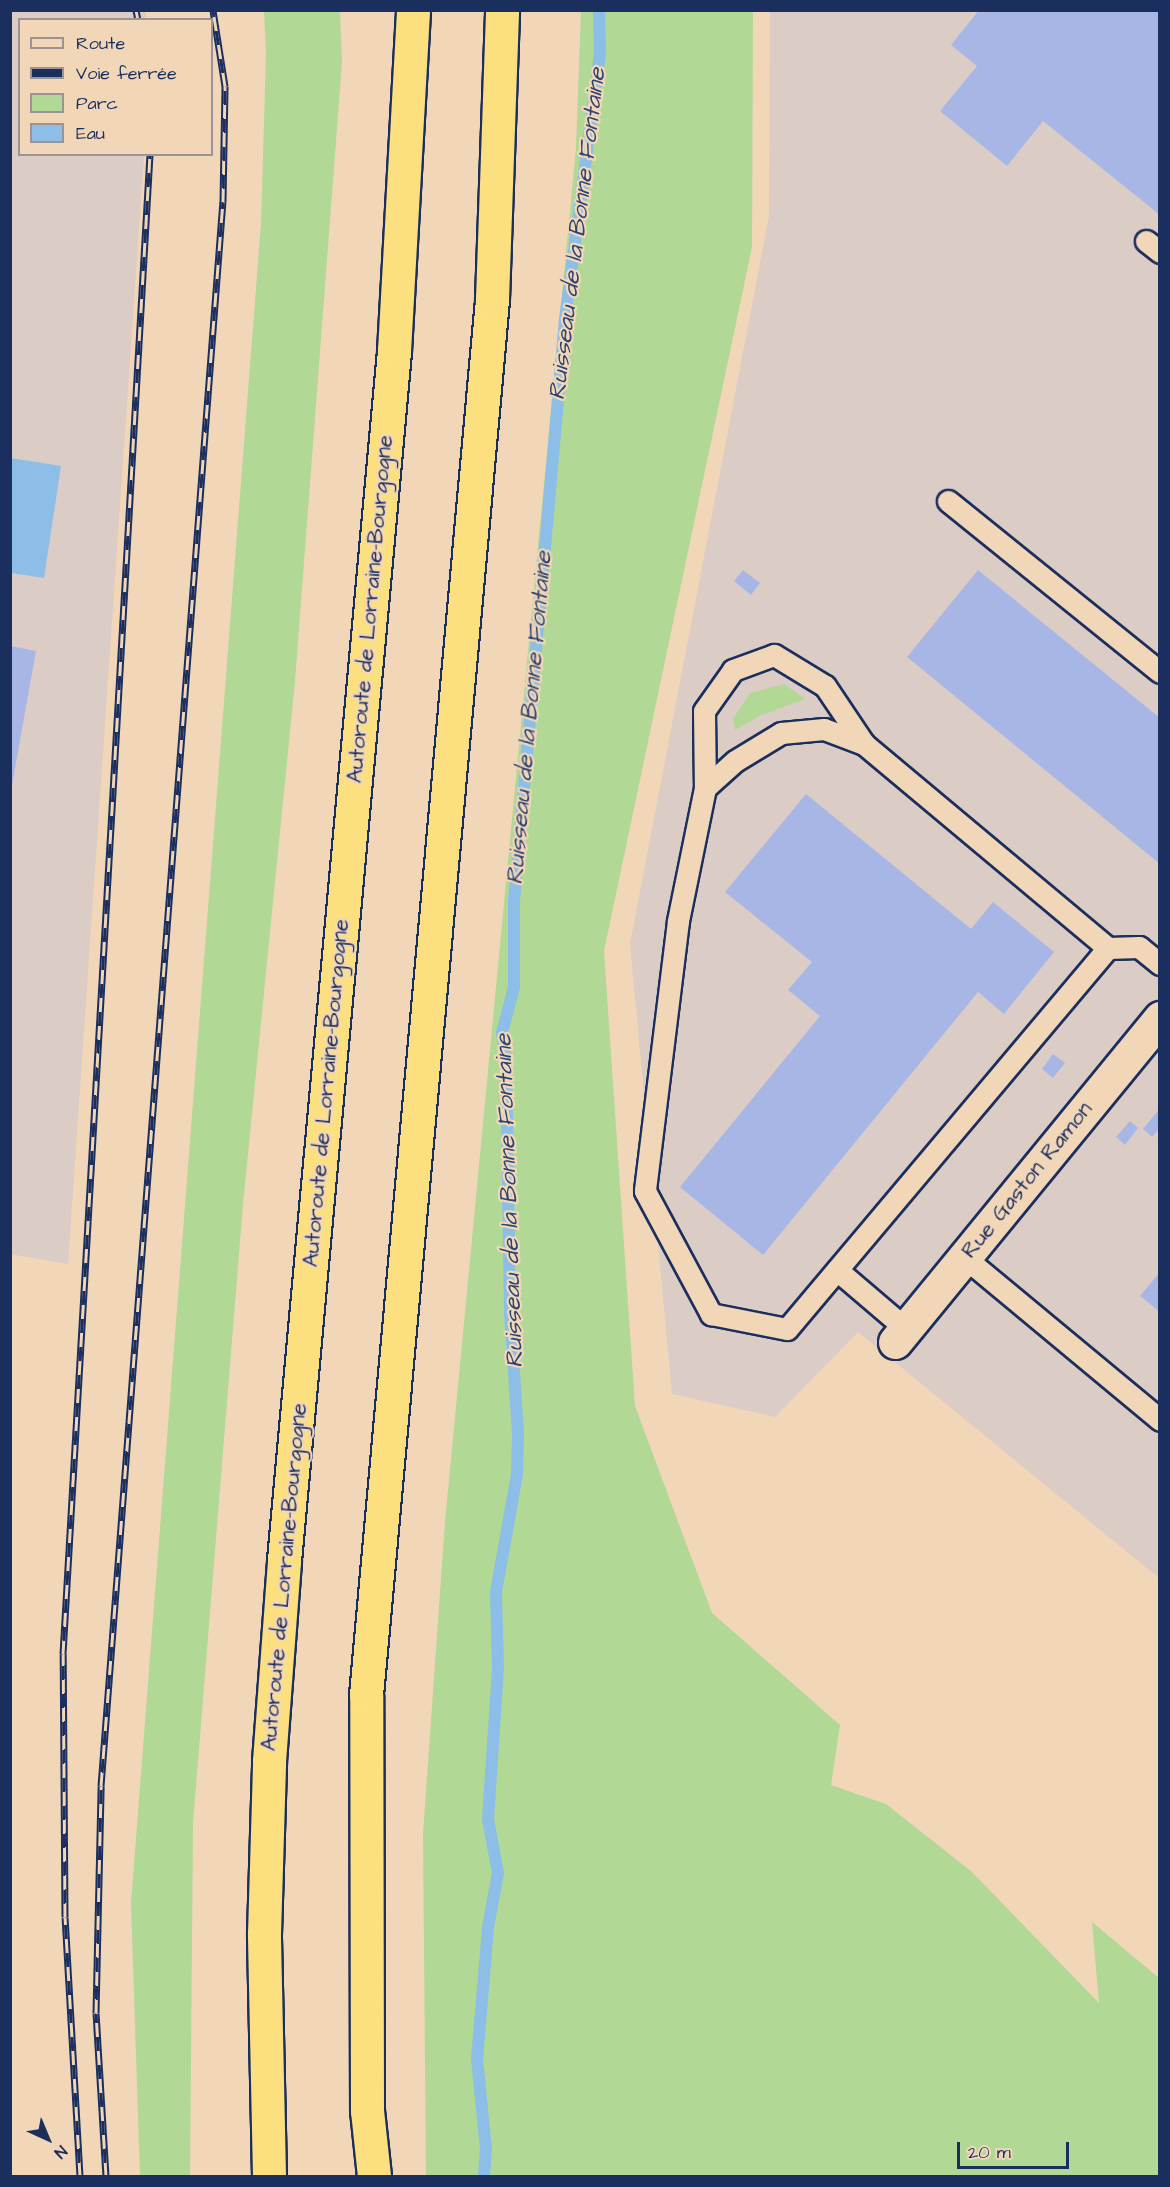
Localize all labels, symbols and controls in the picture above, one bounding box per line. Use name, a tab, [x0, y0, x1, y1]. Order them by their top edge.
legend	[18, 18, 213, 156]
text: Route	[76, 31, 125, 56]
text: Voie ferrée	[76, 61, 177, 86]
water label: Ruisseau de la Bonne Fontaine	[543, 66, 613, 402]
text: Parc	[76, 91, 118, 116]
text: Eau	[76, 121, 105, 146]
street label: Autoroute de Lorraine-Bourgogne	[342, 434, 398, 784]
water label: Ruisseau de la Bonne Fontaine	[501, 550, 559, 886]
street label: Autoroute de Lorraine-Bourgogne	[298, 918, 354, 1268]
water label: Ruisseau de la Bonne Fontaine	[490, 1033, 530, 1369]
street label: Rue Gaston Ramon	[956, 1097, 1098, 1263]
street label: Autoroute de Lorraine-Bourgogne	[256, 1402, 312, 1752]
north arrow	[18, 2109, 78, 2169]
scale bar	[960, 2130, 1072, 2168]
text: 20 m	[968, 2140, 1011, 2165]
text: N	[49, 2141, 72, 2163]

